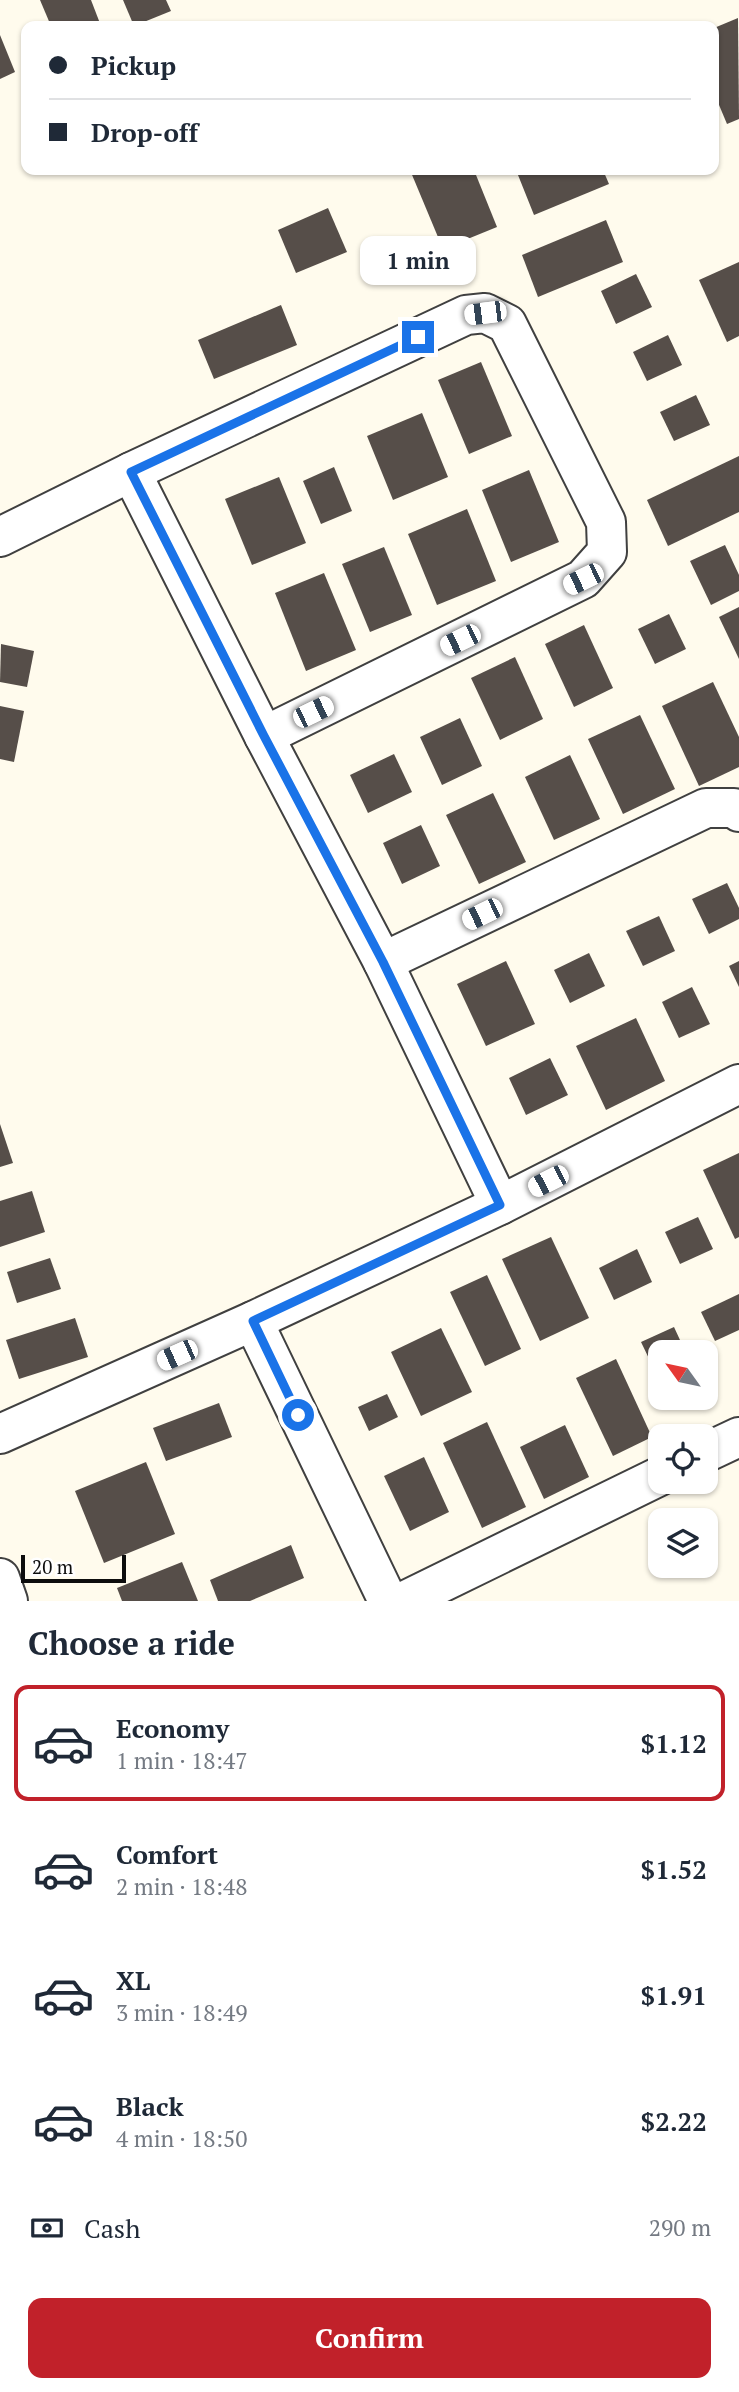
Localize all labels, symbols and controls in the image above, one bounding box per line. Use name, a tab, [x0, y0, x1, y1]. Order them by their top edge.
text: Pickup	[91, 48, 176, 82]
text: Drop-off	[91, 115, 198, 149]
callout: 1 min	[360, 236, 476, 284]
text: 1 min	[387, 245, 449, 276]
car	[463, 300, 508, 326]
route end	[402, 321, 434, 353]
car	[560, 560, 607, 598]
car	[437, 621, 484, 659]
car	[290, 693, 337, 731]
car	[459, 895, 506, 933]
car	[525, 1162, 572, 1200]
car	[154, 1337, 201, 1373]
north arrow	[648, 1340, 718, 1410]
map controls	[648, 1340, 718, 1578]
route start	[282, 1399, 314, 1431]
button: locate	[648, 1424, 718, 1494]
button: layers	[648, 1508, 718, 1578]
scale bar	[21, 1552, 126, 1584]
text: 20 m	[32, 1554, 73, 1579]
text: Choose a ride	[28, 1622, 235, 1664]
text: Economy	[116, 1711, 229, 1745]
icon: car	[32, 1712, 95, 1775]
text: $1.12	[641, 1726, 707, 1760]
text: 1 min · 18:47	[116, 1745, 248, 1776]
text: Comfort	[116, 1837, 218, 1871]
icon: car	[32, 1838, 95, 1901]
text: $1.52	[641, 1852, 707, 1886]
text: 2 min · 18:48	[116, 1871, 248, 1902]
text: XL	[116, 1963, 150, 1997]
icon: car	[32, 1964, 95, 2027]
text: $1.91	[641, 1978, 707, 2012]
text: 3 min · 18:49	[116, 1997, 248, 2028]
text: Black	[116, 2089, 184, 2123]
icon: car	[32, 2090, 95, 2153]
text: $2.22	[641, 2104, 707, 2138]
text: 4 min · 18:50	[116, 2123, 248, 2154]
icon: cash	[28, 2209, 66, 2247]
text: Cash	[84, 2211, 140, 2245]
text: 290 m	[649, 2212, 711, 2243]
button: Confirm	[28, 2298, 711, 2378]

